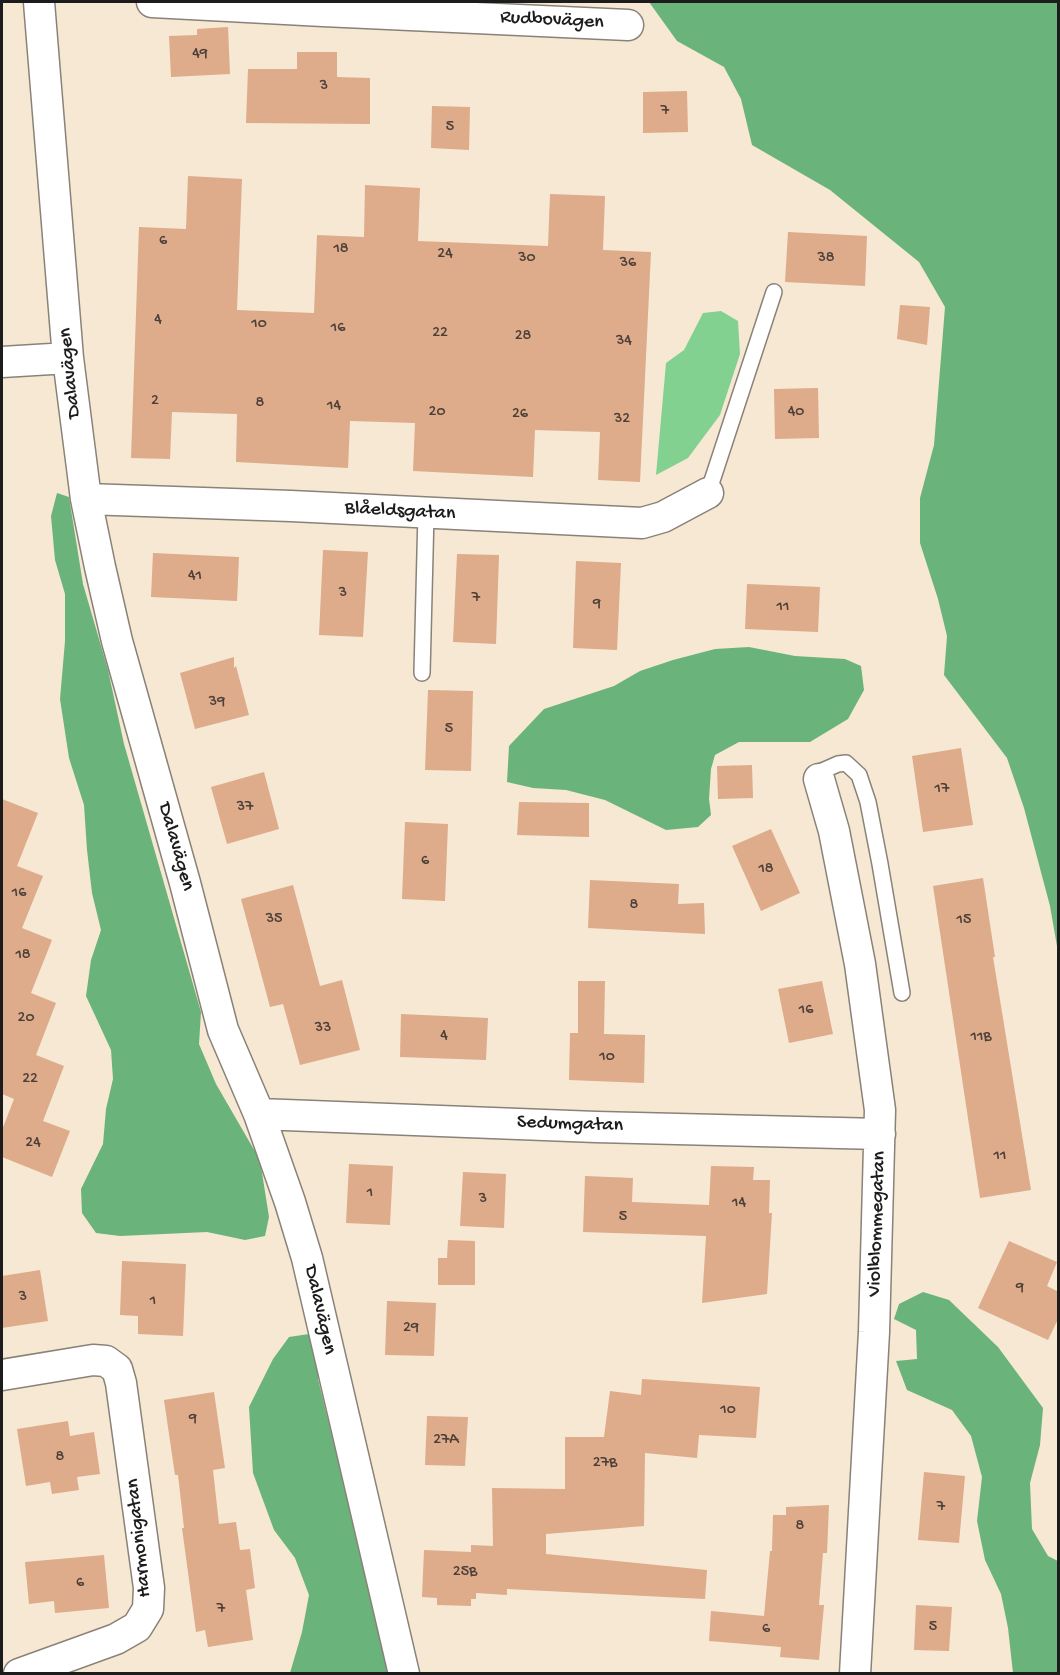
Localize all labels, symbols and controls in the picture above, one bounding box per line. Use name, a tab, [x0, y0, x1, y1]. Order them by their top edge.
street label: Rudbovägen	[500, 6, 604, 36]
house number: 49	[192, 45, 208, 65]
house number: 3	[320, 77, 328, 97]
house number: 7	[661, 102, 669, 122]
house number: 5	[446, 118, 454, 138]
house number: 6	[159, 232, 167, 252]
house number: 18	[333, 240, 349, 260]
house number: 24	[437, 245, 453, 265]
house number: 30	[518, 249, 536, 269]
house number: 38	[817, 249, 835, 269]
house number: 36	[620, 254, 636, 274]
house number: 4	[154, 311, 162, 331]
house number: 10	[251, 315, 267, 335]
house number: 16	[331, 319, 345, 339]
house number: 22	[432, 324, 448, 344]
street label: Dalavägen	[54, 327, 88, 419]
house number: 28	[515, 327, 531, 347]
house number: 34	[616, 332, 632, 352]
house number: 2	[151, 392, 159, 412]
house number: 8	[256, 394, 264, 414]
house number: 14	[327, 397, 341, 417]
house number: 20	[429, 403, 445, 423]
house number: 40	[788, 403, 804, 423]
house number: 26	[512, 405, 528, 425]
house number: 32	[614, 410, 630, 430]
street label: Blåeldsgatan	[344, 497, 456, 527]
house number: 41	[188, 567, 202, 587]
house number: 3	[339, 584, 347, 604]
house number: 7	[472, 589, 480, 609]
house number: 9	[593, 595, 601, 615]
house number: 11	[777, 598, 789, 618]
house number: 39	[209, 693, 225, 713]
house number: 5	[445, 720, 453, 740]
house number: 17	[935, 780, 949, 800]
house number: 37	[237, 798, 253, 818]
street label: Dalavägen	[151, 800, 199, 894]
house number: 6	[421, 852, 429, 872]
house number: 18	[758, 860, 774, 880]
house number: 16	[12, 884, 26, 904]
house number: 8	[630, 896, 638, 916]
house number: 35	[266, 910, 282, 930]
house number: 15	[957, 911, 971, 931]
house number: 18	[15, 946, 31, 966]
house number: 16	[799, 1001, 813, 1021]
house number: 20	[18, 1009, 34, 1029]
house number: 33	[315, 1019, 331, 1039]
house number: 4	[440, 1027, 448, 1047]
house number: 11B	[970, 1028, 992, 1048]
house number: 10	[599, 1048, 615, 1068]
house number: 22	[22, 1070, 38, 1090]
street label: Sedumgatan	[517, 1111, 623, 1139]
house number: 24	[25, 1134, 41, 1154]
house number: 11	[994, 1147, 1006, 1167]
street label: Violblommegatan	[863, 1151, 893, 1297]
house number: 1	[367, 1184, 373, 1204]
house number: 3	[479, 1190, 487, 1210]
house number: 14	[732, 1194, 746, 1214]
house number: 5	[619, 1208, 627, 1228]
street label: Dalavägen	[297, 1263, 341, 1357]
house number: 9	[1016, 1279, 1024, 1299]
house number: 3	[19, 1288, 27, 1308]
house number: 1	[150, 1292, 156, 1312]
house number: 29	[403, 1319, 419, 1339]
house number: 10	[720, 1401, 736, 1421]
house number: 9	[189, 1410, 197, 1430]
house number: 27A	[433, 1431, 459, 1451]
house number: 8	[56, 1448, 64, 1468]
house number: 27B	[593, 1454, 617, 1474]
street label: Harmonigatan	[122, 1477, 158, 1599]
house number: 7	[937, 1498, 945, 1518]
house number: 8	[796, 1517, 804, 1537]
house number: 25B	[453, 1563, 477, 1583]
house number: 6	[76, 1574, 84, 1594]
house number: 7	[217, 1600, 225, 1620]
house number: 5	[929, 1618, 937, 1638]
house number: 6	[762, 1620, 770, 1640]

